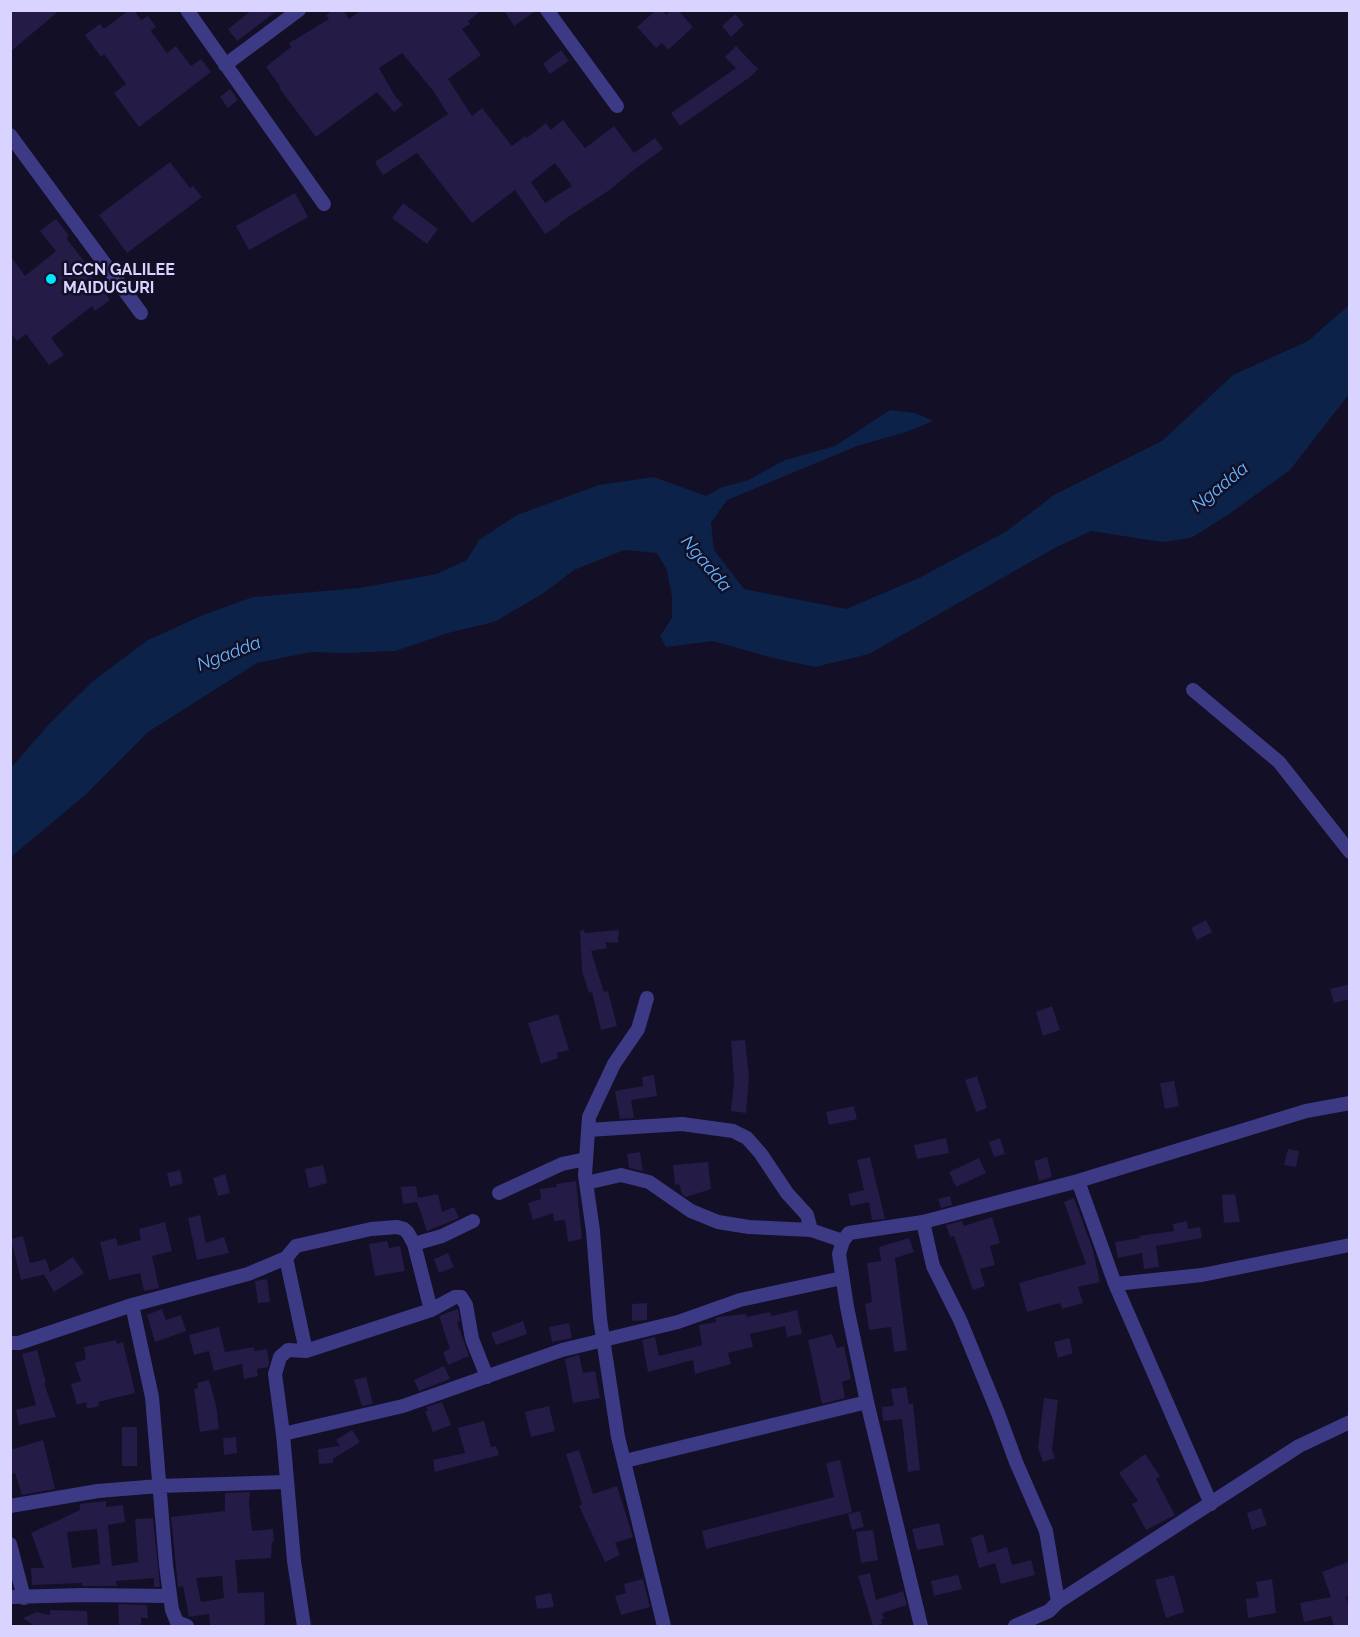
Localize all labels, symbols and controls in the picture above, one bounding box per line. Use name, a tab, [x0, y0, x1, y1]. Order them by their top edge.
place label: LCCN GALILEE MAIDUGURI	[63, 260, 175, 298]
marker: LCCN GALILEE MAIDUGURI	[44, 272, 58, 286]
water label: Ngadda	[1187, 458, 1253, 516]
water label: Ngadda	[676, 531, 736, 597]
water label: Ngadda	[194, 632, 264, 676]

